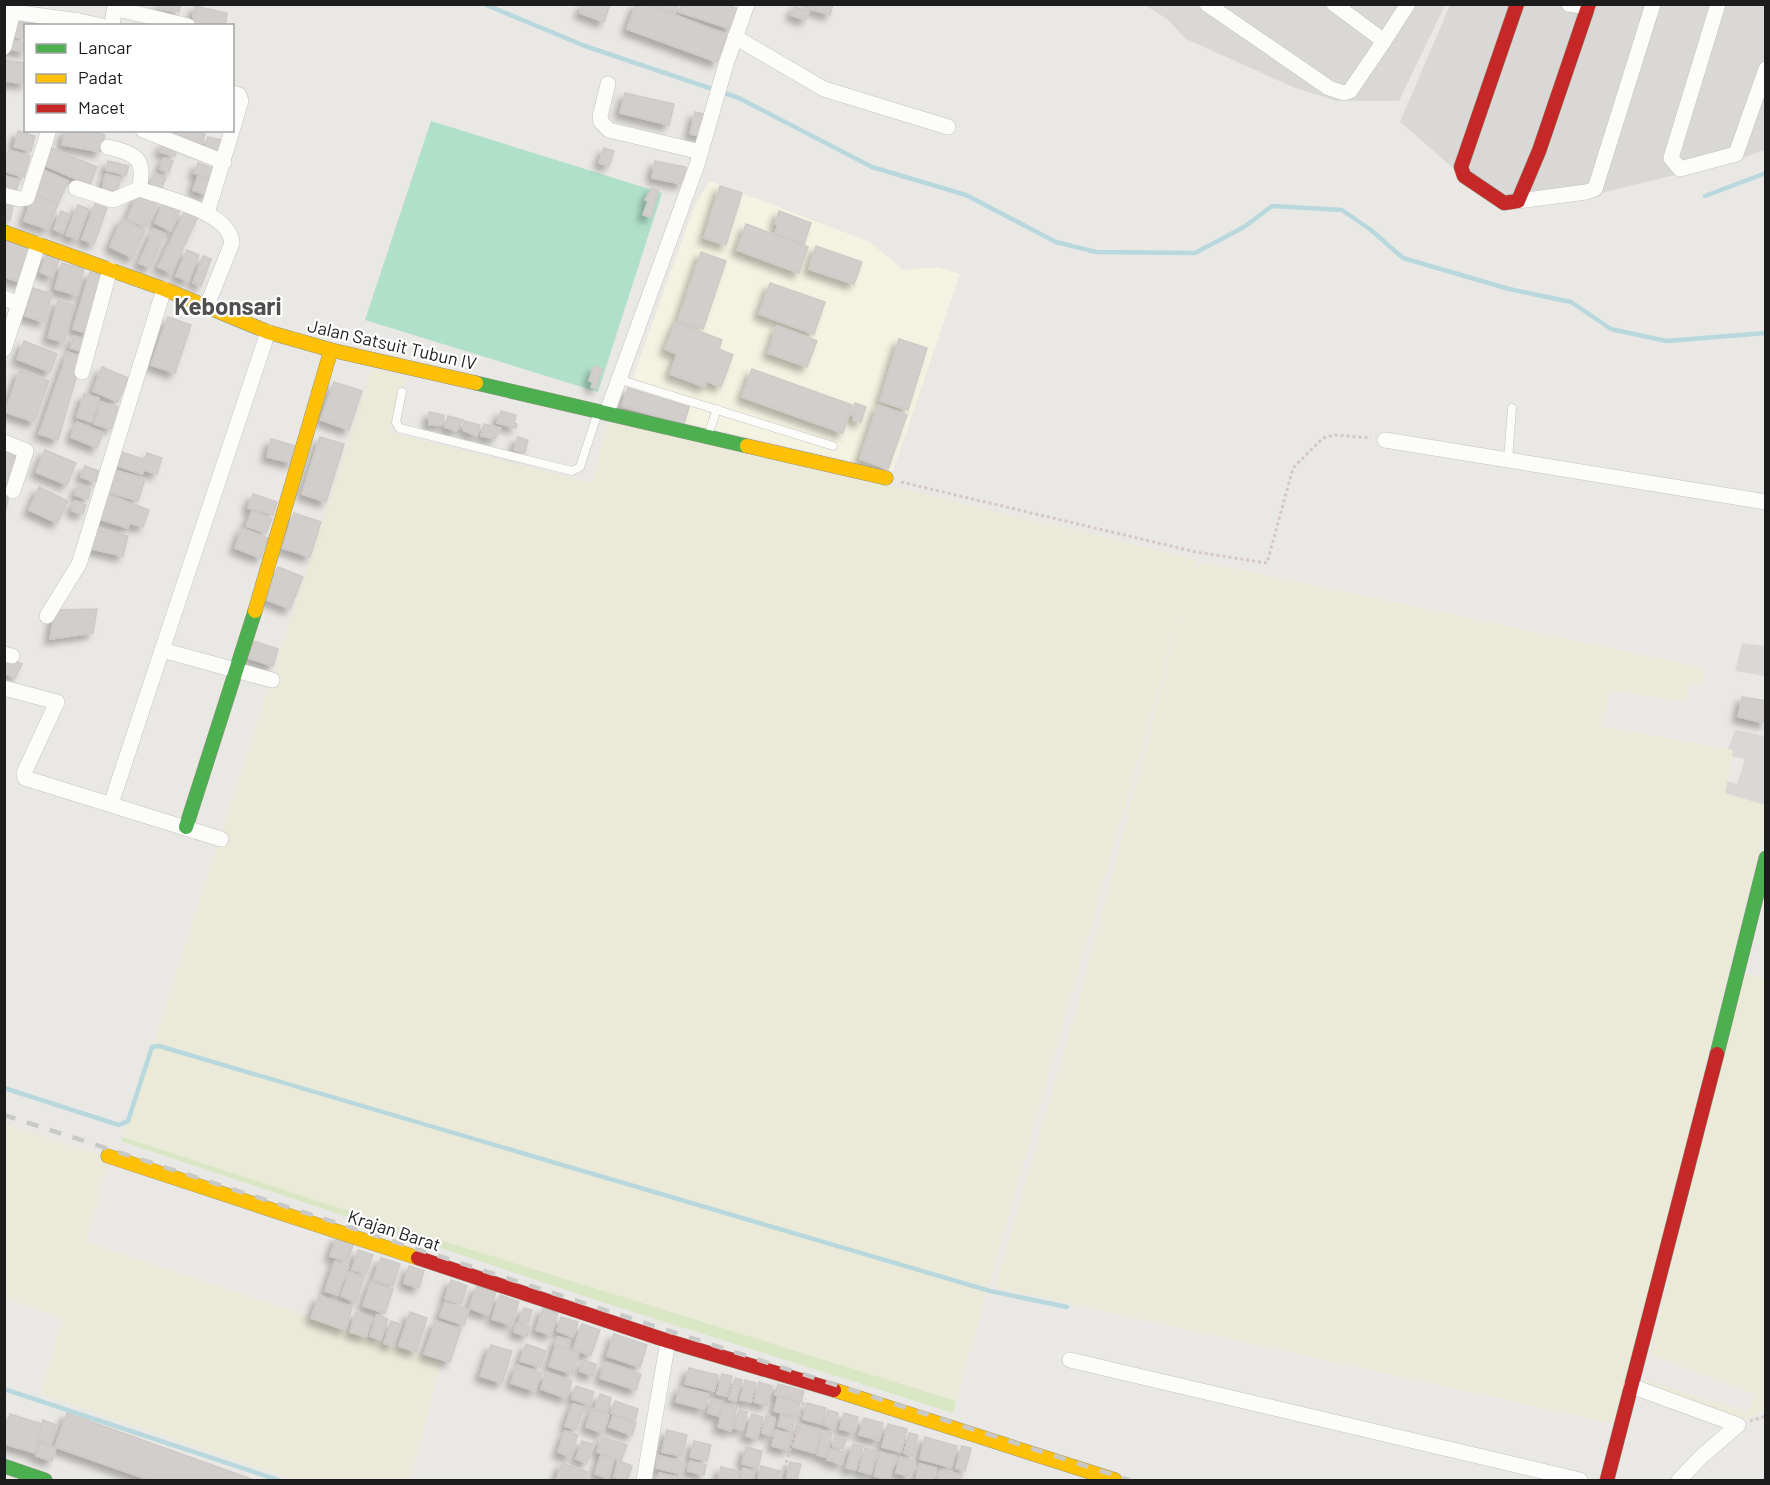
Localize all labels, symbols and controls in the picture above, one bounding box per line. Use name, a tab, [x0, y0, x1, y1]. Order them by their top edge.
legend	[24, 24, 234, 132]
text: Lancar	[78, 36, 133, 58]
text: Padat	[78, 66, 123, 88]
text: Macet	[78, 96, 125, 118]
district label: Kebonsari	[174, 291, 282, 320]
street label: Jalan Satsuit Tubun IV	[306, 314, 479, 374]
street label: Krajan Barat	[345, 1205, 443, 1255]

